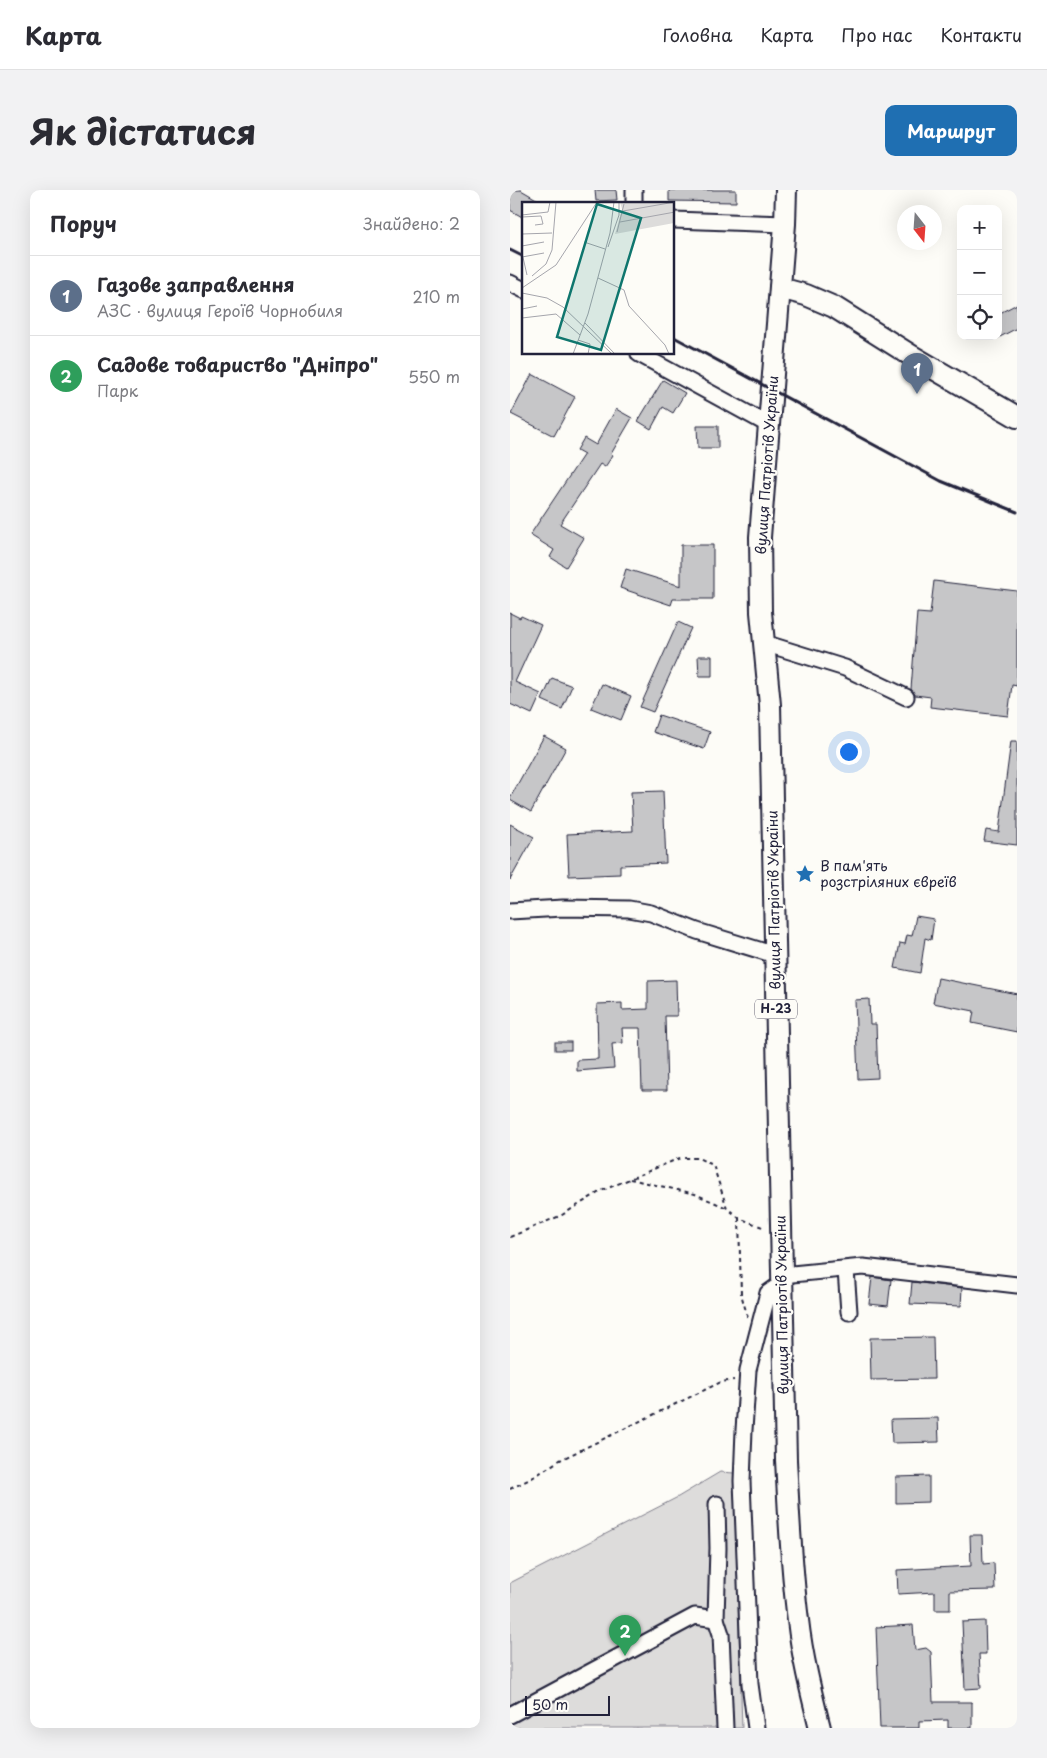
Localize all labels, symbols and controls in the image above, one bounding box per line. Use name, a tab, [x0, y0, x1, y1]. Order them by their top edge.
text: Карта	[25, 17, 102, 53]
text: Головна	[662, 21, 732, 48]
text: Карта	[760, 21, 813, 48]
text: Про нас	[841, 21, 913, 48]
text: Контакти	[941, 21, 1022, 48]
text: Як дістатися	[30, 104, 256, 157]
button: Маршрут	[885, 105, 1017, 156]
inset map	[522, 202, 675, 355]
north arrow	[897, 205, 942, 250]
map controls	[957, 205, 1002, 340]
button: +	[957, 205, 1002, 250]
text: Поруч	[50, 207, 117, 239]
text: Знайдено: 2	[363, 211, 460, 235]
button: −	[957, 250, 1002, 295]
text: Газове заправлення	[97, 270, 294, 298]
text: 1	[62, 284, 70, 308]
text: 210 m	[412, 284, 460, 308]
button: locate	[957, 295, 1002, 340]
text: АЗС · вулиця Героїв Чорнобиля	[97, 298, 343, 322]
text: Садове товариство "Дніпро"	[97, 350, 378, 378]
pin: 1	[901, 353, 933, 394]
text: 2	[60, 364, 72, 388]
text: 550 m	[408, 364, 460, 388]
street label: вулиця Патріотів України	[750, 375, 783, 555]
text: Парк	[97, 378, 138, 402]
your location	[836, 739, 862, 765]
street label: вулиця Патріотів України	[761, 810, 786, 990]
place label: В пам'ять розстріляних євреїв	[820, 855, 957, 892]
place icon: В пам'ять розстріляних євреїв	[794, 863, 816, 885]
road number: Н-23	[755, 1000, 797, 1019]
street label: вулиця Патріотів України	[769, 1215, 794, 1395]
pin: 2	[609, 1615, 641, 1656]
scale bar	[525, 1693, 610, 1716]
text: 50 m	[532, 1694, 568, 1715]

